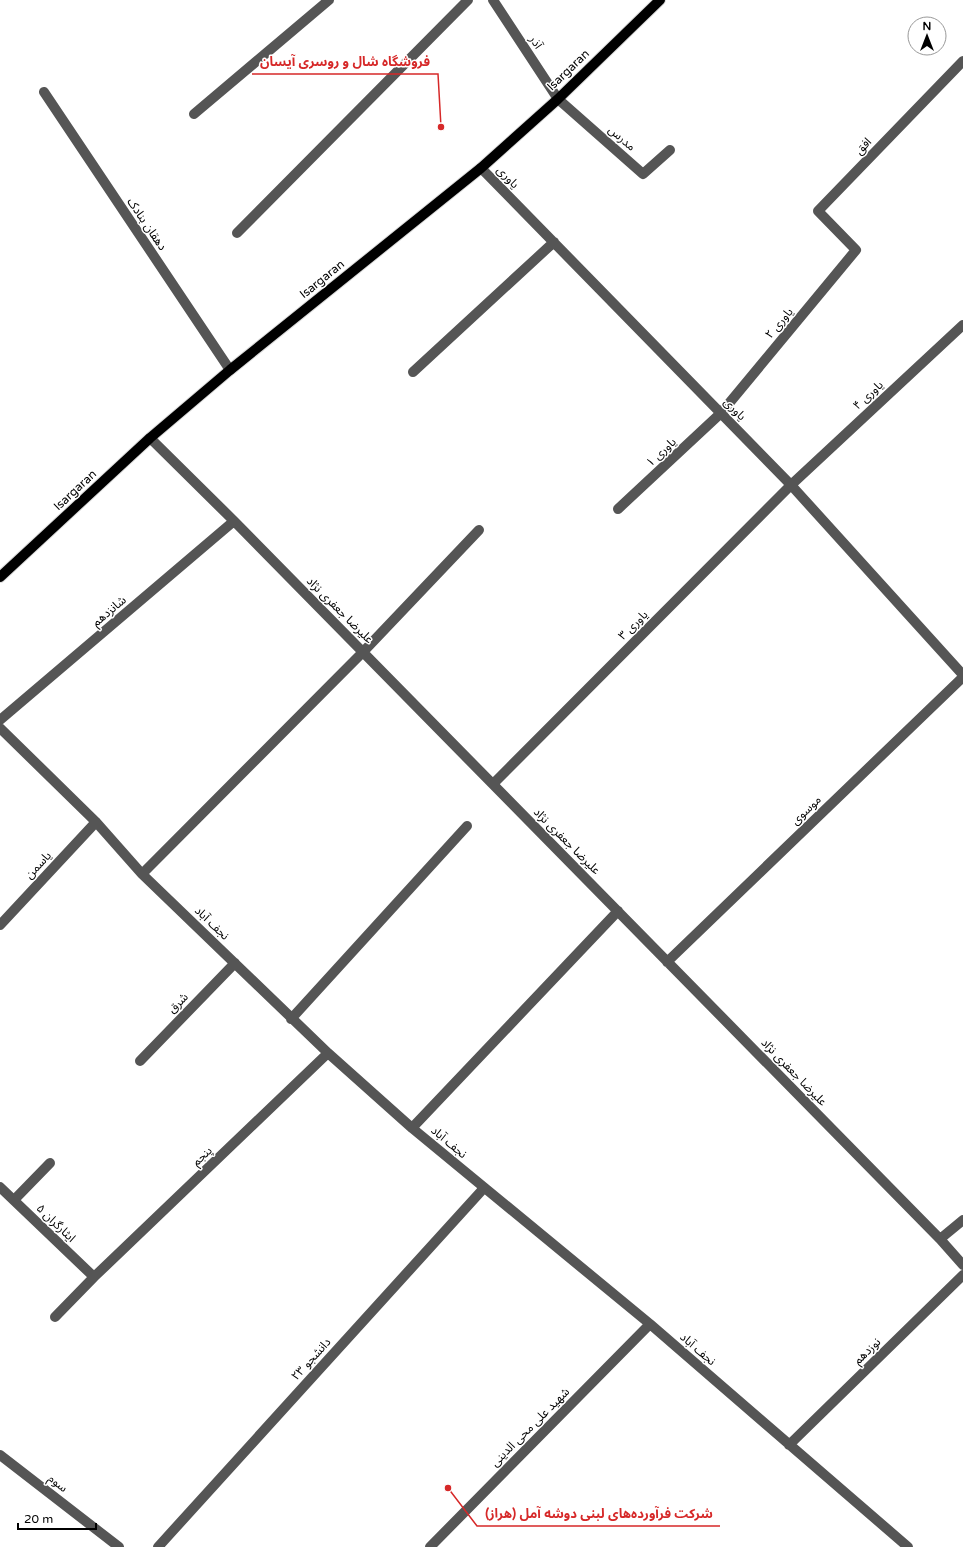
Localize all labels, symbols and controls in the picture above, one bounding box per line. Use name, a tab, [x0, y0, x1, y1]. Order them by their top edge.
north arrow	[907, 16, 947, 56]
text: N	[923, 20, 931, 33]
street label: آذر	[526, 32, 546, 52]
street label: Isargaran	[544, 46, 592, 94]
callout: فروشگاه شال و روسری آیسان	[252, 49, 438, 74]
text: فروشگاه شال و روسری آیسان	[260, 54, 430, 70]
street label: مدرس	[606, 122, 638, 154]
street label: افق	[852, 135, 875, 158]
street label: یاوری	[494, 163, 522, 191]
street label: دهقان بنادک	[124, 195, 170, 253]
street label: Isargaran	[297, 257, 347, 301]
street label: یاوری ۲	[762, 305, 796, 341]
street label: یاوری ۴	[850, 378, 886, 412]
street label: یاوری	[721, 395, 749, 423]
street label: یاوری ۱	[643, 435, 679, 469]
street label: Isargaran	[51, 467, 99, 513]
street label: علیرضا جعفری نژاد	[304, 574, 376, 646]
street label: شانزدهم	[89, 593, 130, 631]
street label: یاوری ۳	[615, 607, 651, 643]
street label: موسوی	[788, 792, 824, 828]
street label: علیرضا جعفری نژاد	[531, 805, 603, 877]
street label: یاسمن	[22, 848, 54, 882]
street label: نجف آباد	[192, 903, 232, 943]
street label: شرق	[165, 990, 191, 1016]
street label: علیرضا جعفری نژاد	[758, 1035, 830, 1109]
street label: نجف آباد	[428, 1123, 470, 1161]
street label: پنجم	[189, 1143, 216, 1170]
street label: ایثارگران ۵	[34, 1201, 79, 1245]
street label: نجف آباد	[677, 1330, 719, 1368]
street label: دانشجو ۲۳	[288, 1335, 334, 1383]
street label: نوزدهم	[851, 1335, 885, 1369]
street label: شهید علی محی الدینی	[488, 1385, 572, 1469]
street label: سوم	[44, 1471, 71, 1497]
callout: شرکت فرآورده‌های لبنی دوشه آمل (هراز)	[477, 1501, 720, 1526]
scale bar	[18, 1505, 96, 1531]
text: شرکت فرآورده‌های لبنی دوشه آمل (هراز)	[485, 1506, 713, 1522]
text: 20 m	[24, 1512, 53, 1526]

